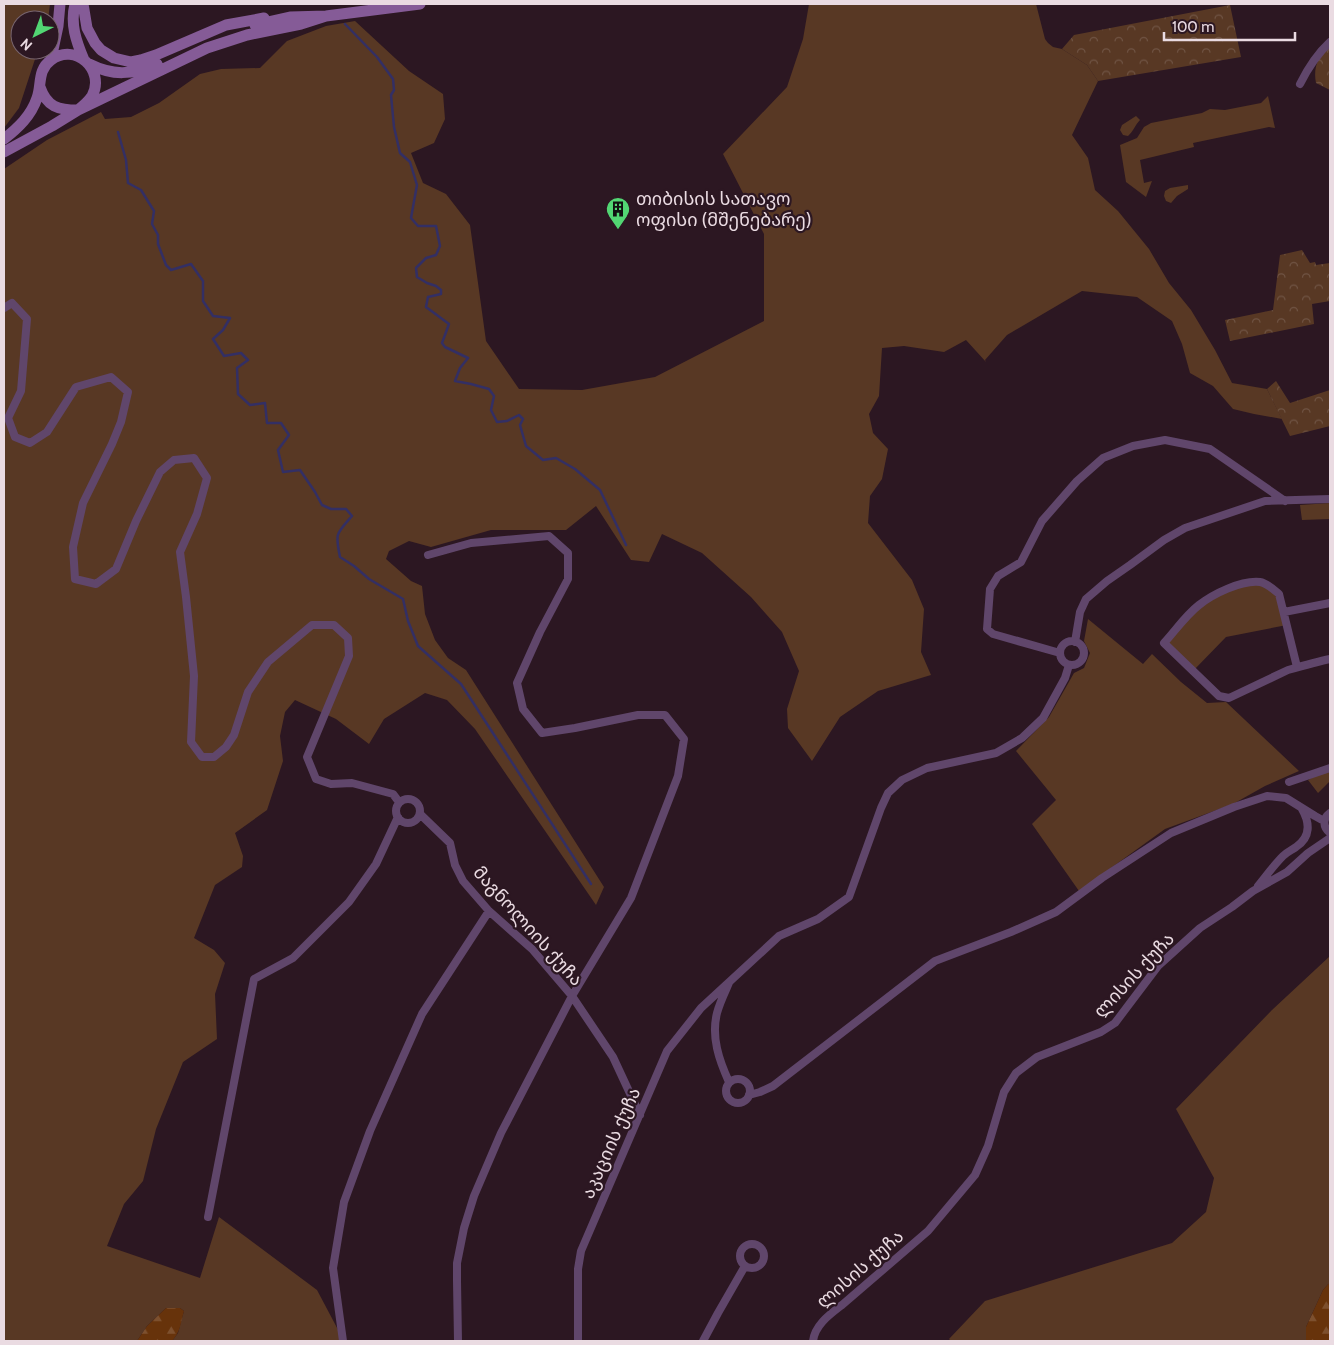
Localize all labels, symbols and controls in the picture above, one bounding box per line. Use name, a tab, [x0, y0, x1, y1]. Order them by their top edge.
north arrow	[10, 10, 60, 60]
scale bar	[1164, 10, 1295, 42]
text: 100 m	[1172, 18, 1214, 36]
text: N	[17, 35, 36, 55]
place label: თიბისის სათავო ოფისი (მშენებარე)	[636, 188, 812, 231]
building icon: თიბისის სათავო ოფისი (მშენებარე)	[605, 196, 631, 230]
street label: მაგნოლიის ქუჩა	[469, 862, 587, 990]
street label: ლისის ქუჩა	[1089, 928, 1179, 1022]
street label: აკაციის ქუჩა	[577, 1084, 645, 1202]
street label: ლისის ქუჩა	[812, 1225, 908, 1313]

